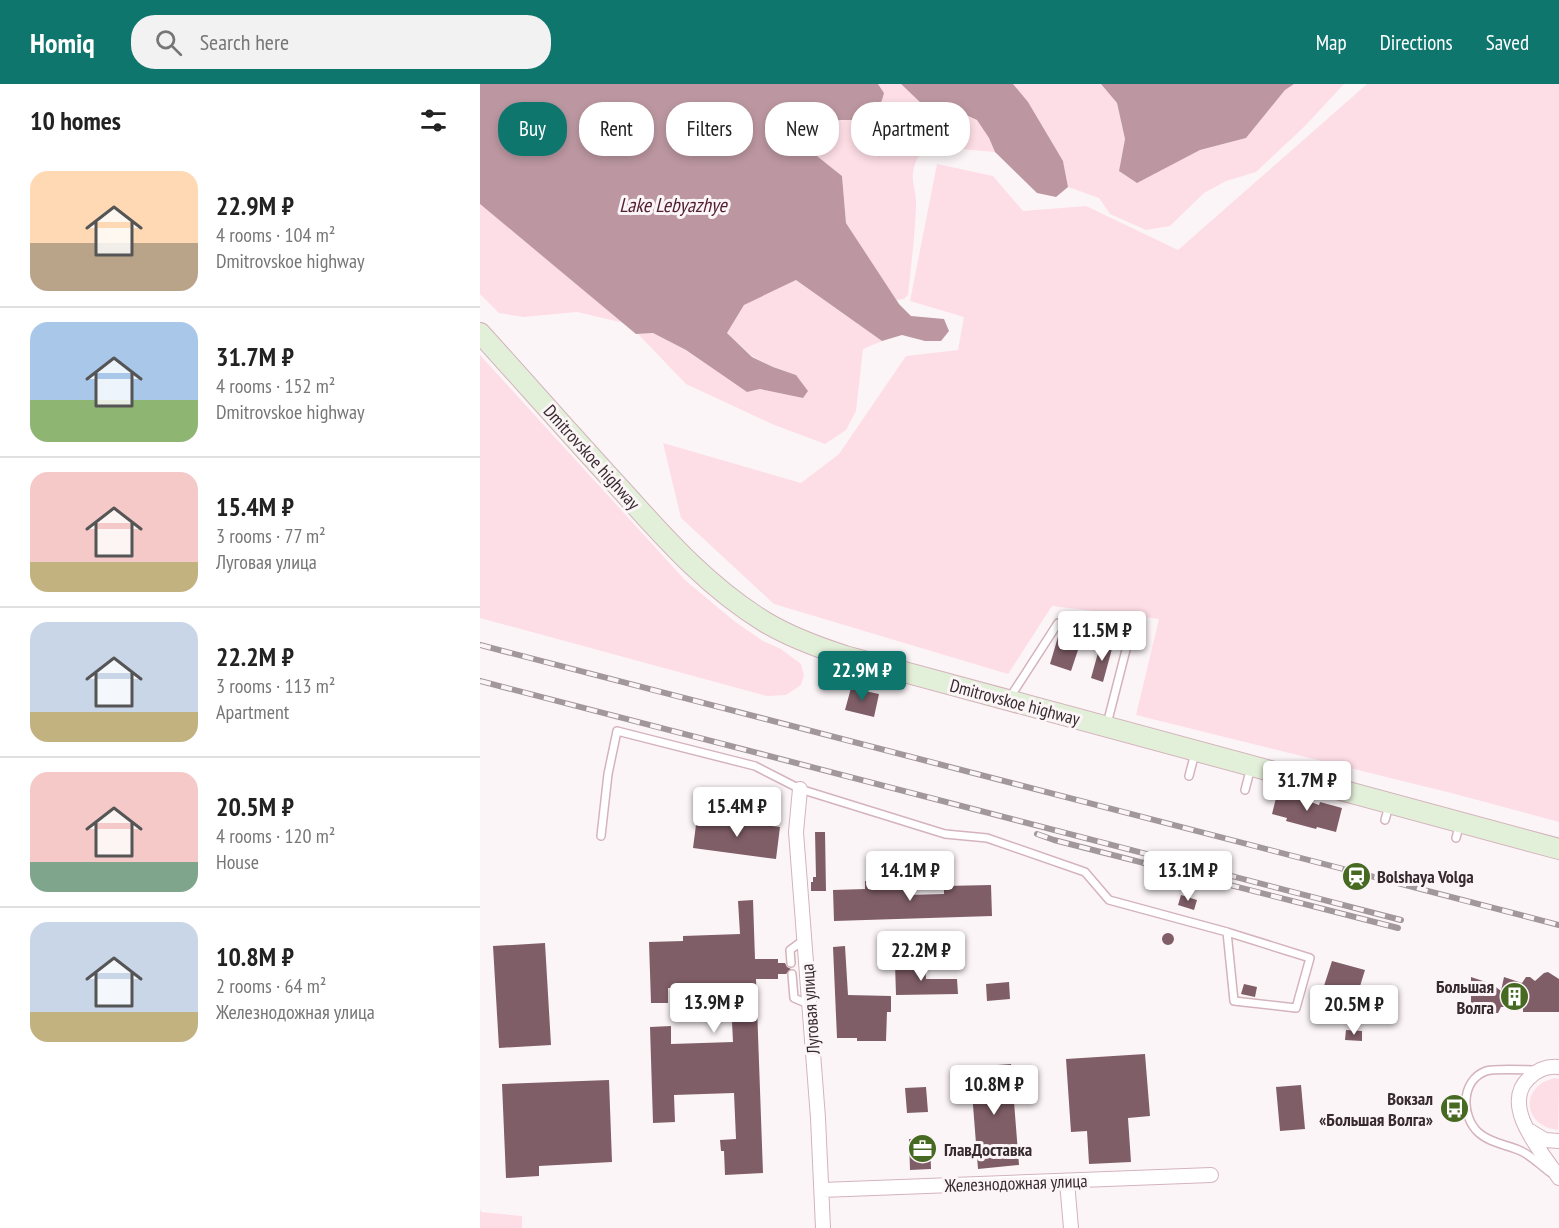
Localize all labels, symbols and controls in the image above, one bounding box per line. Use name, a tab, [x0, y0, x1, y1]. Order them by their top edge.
search box	[131, 15, 551, 69]
text: Homiq	[30, 24, 95, 61]
icon: search	[152, 26, 185, 59]
text: Search here	[200, 28, 289, 56]
text: Map	[1316, 29, 1347, 56]
text: Directions	[1380, 29, 1453, 56]
text: Saved	[1486, 29, 1529, 56]
chip: Buy	[498, 102, 567, 156]
chip: Rent	[579, 102, 654, 156]
chip: Filters	[666, 102, 753, 156]
chip: New	[765, 102, 839, 156]
chip: Apartment	[851, 102, 970, 156]
text: 10 homes	[30, 104, 121, 137]
icon: filters	[417, 104, 450, 137]
text: 22.9M ₽	[216, 189, 294, 222]
water label: Lake Lebyazhye	[619, 192, 729, 218]
icon: home	[78, 195, 150, 267]
text: 4 rooms · 104 m²	[216, 222, 335, 248]
text: Dmitrovskoe highway	[216, 248, 364, 274]
text: 31.7M ₽	[216, 340, 294, 373]
icon: home	[78, 346, 150, 418]
text: 4 rooms · 152 m²	[216, 373, 335, 399]
text: Dmitrovskoe highway	[216, 399, 364, 425]
street label: Dmitrovskoe highway	[539, 400, 645, 514]
text: 15.4M ₽	[216, 490, 294, 523]
icon: home	[78, 496, 150, 568]
text: 3 rooms · 77 m²	[216, 523, 326, 549]
text: Луговая улица	[216, 549, 317, 575]
pin: 11.5M ₽	[1047, 611, 1157, 662]
text: 11.5M ₽	[1072, 617, 1132, 643]
text: 22.2M ₽	[216, 640, 294, 673]
icon: home	[78, 646, 150, 718]
pin: 22.9M ₽	[807, 651, 917, 702]
text: 22.9M ₽	[832, 657, 892, 683]
text: 3 rooms · 113 m²	[216, 673, 335, 699]
street label: Dmitrovskoe highway	[948, 674, 1083, 730]
text: Apartment	[216, 699, 289, 725]
pin: 31.7M ₽	[1252, 761, 1362, 812]
text: 31.7M ₽	[1277, 767, 1337, 793]
pin: 15.4M ₽	[682, 787, 792, 838]
text: 20.5M ₽	[216, 790, 294, 823]
text: 15.4M ₽	[707, 793, 767, 819]
icon: home	[78, 796, 150, 868]
text: 4 rooms · 120 m²	[216, 823, 335, 849]
text: House	[216, 849, 259, 875]
pin: 14.1M ₽	[855, 851, 965, 902]
pin: 13.1M ₽	[1133, 851, 1243, 902]
text: 14.1M ₽	[880, 857, 940, 883]
text: 13.1M ₽	[1158, 857, 1218, 883]
station icon: Bolshaya Volga	[1340, 860, 1372, 892]
place label: Bolshaya Volga	[1377, 865, 1474, 888]
pin: 22.2M ₽	[866, 931, 976, 982]
text: 22.2M ₽	[891, 937, 951, 963]
text: 10.8M ₽	[216, 940, 294, 973]
icon: home	[78, 946, 150, 1018]
street label: Луговая улица	[795, 963, 825, 1056]
text: 2 rooms · 64 m²	[216, 973, 326, 999]
place label: Большая Волга	[1436, 975, 1494, 1019]
building icon: Большая Волга	[1499, 980, 1531, 1012]
pin: 13.9M ₽	[659, 983, 769, 1034]
pin: 20.5M ₽	[1299, 985, 1409, 1036]
text: 13.9M ₽	[684, 989, 744, 1015]
text: 20.5M ₽	[1324, 991, 1384, 1017]
text: Железнодожная улица	[216, 999, 375, 1025]
pin: 10.8M ₽	[939, 1065, 1049, 1116]
text: 10.8M ₽	[964, 1071, 1024, 1097]
place label: Вокзал «Большая Волга»	[1319, 1087, 1433, 1131]
bus stop icon: Вокзал «Большая Волга»	[1438, 1092, 1470, 1124]
office icon: ГлавДоставка	[907, 1133, 939, 1165]
place label: ГлавДоставка	[944, 1138, 1032, 1161]
street label: Железнодожная улица	[943, 1169, 1088, 1197]

